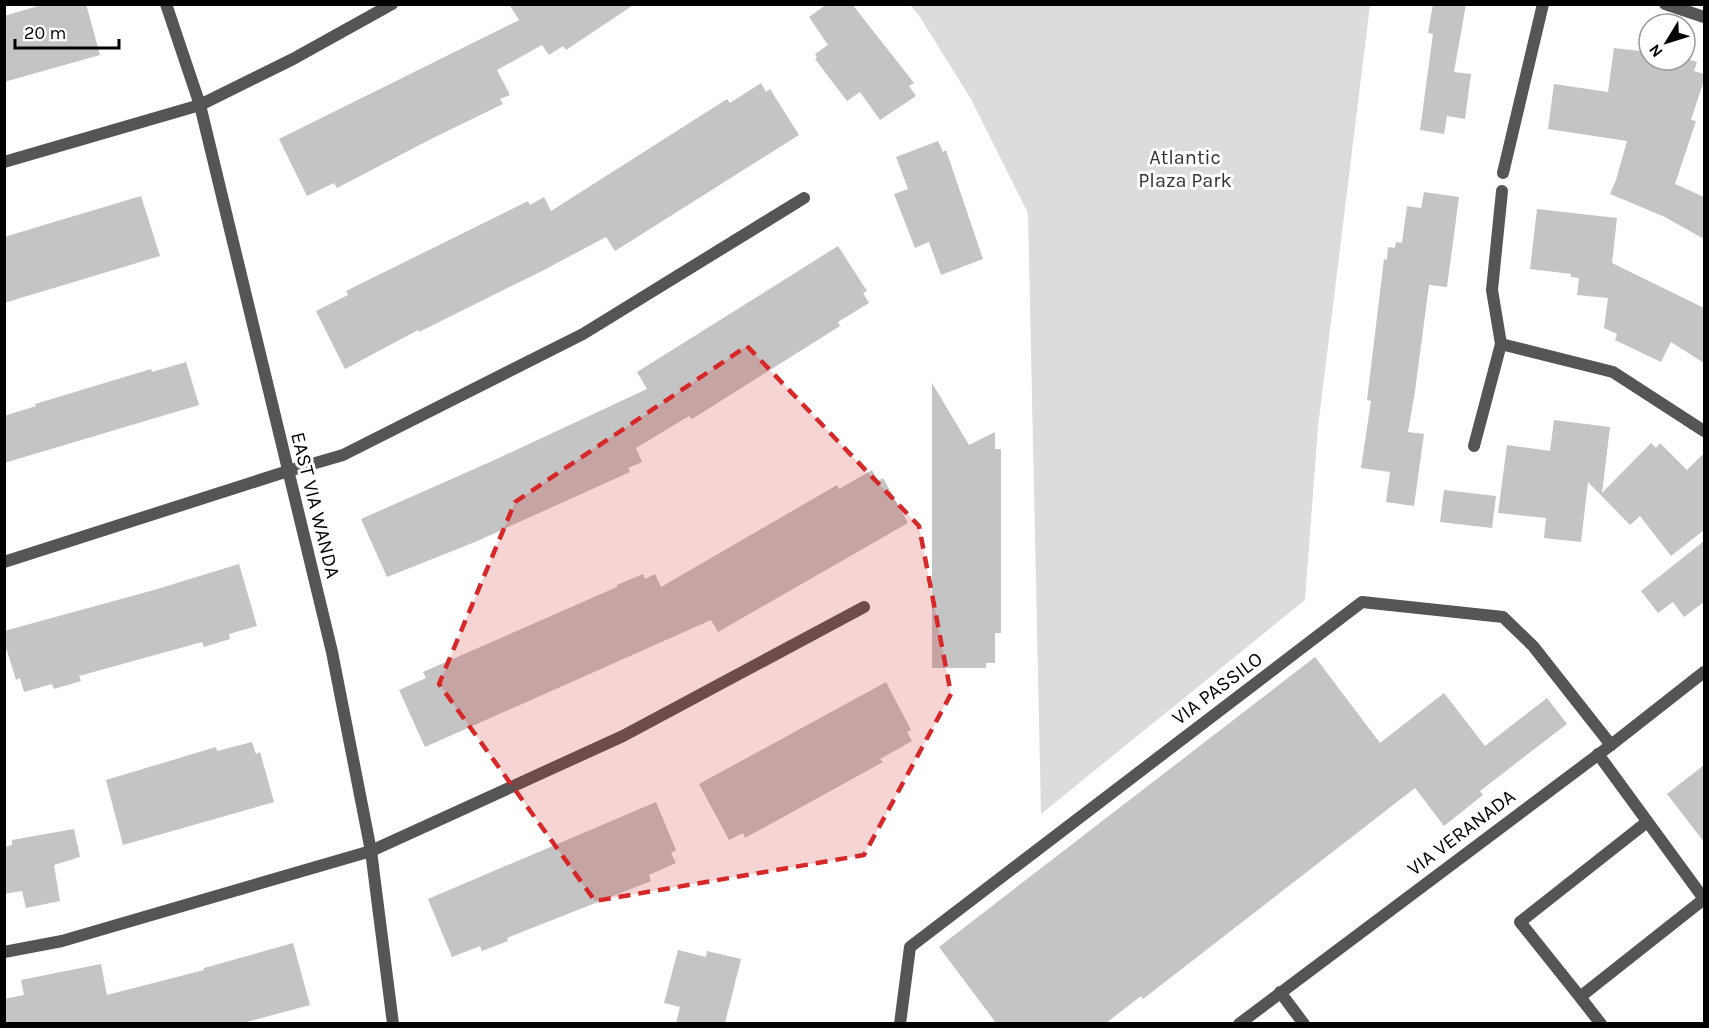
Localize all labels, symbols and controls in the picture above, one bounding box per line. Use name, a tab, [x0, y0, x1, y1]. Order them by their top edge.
scale bar	[15, 12, 118, 50]
north arrow	[1637, 12, 1697, 72]
text: 20 m	[24, 22, 66, 44]
text: N	[1645, 41, 1667, 61]
park label: Atlantic Plaza Park	[1138, 146, 1232, 192]
street label: EAST VIA WANDA	[286, 430, 345, 581]
street label: VIA PASSILO	[1168, 647, 1267, 730]
street label: VIA VERANADA	[1403, 784, 1520, 880]

